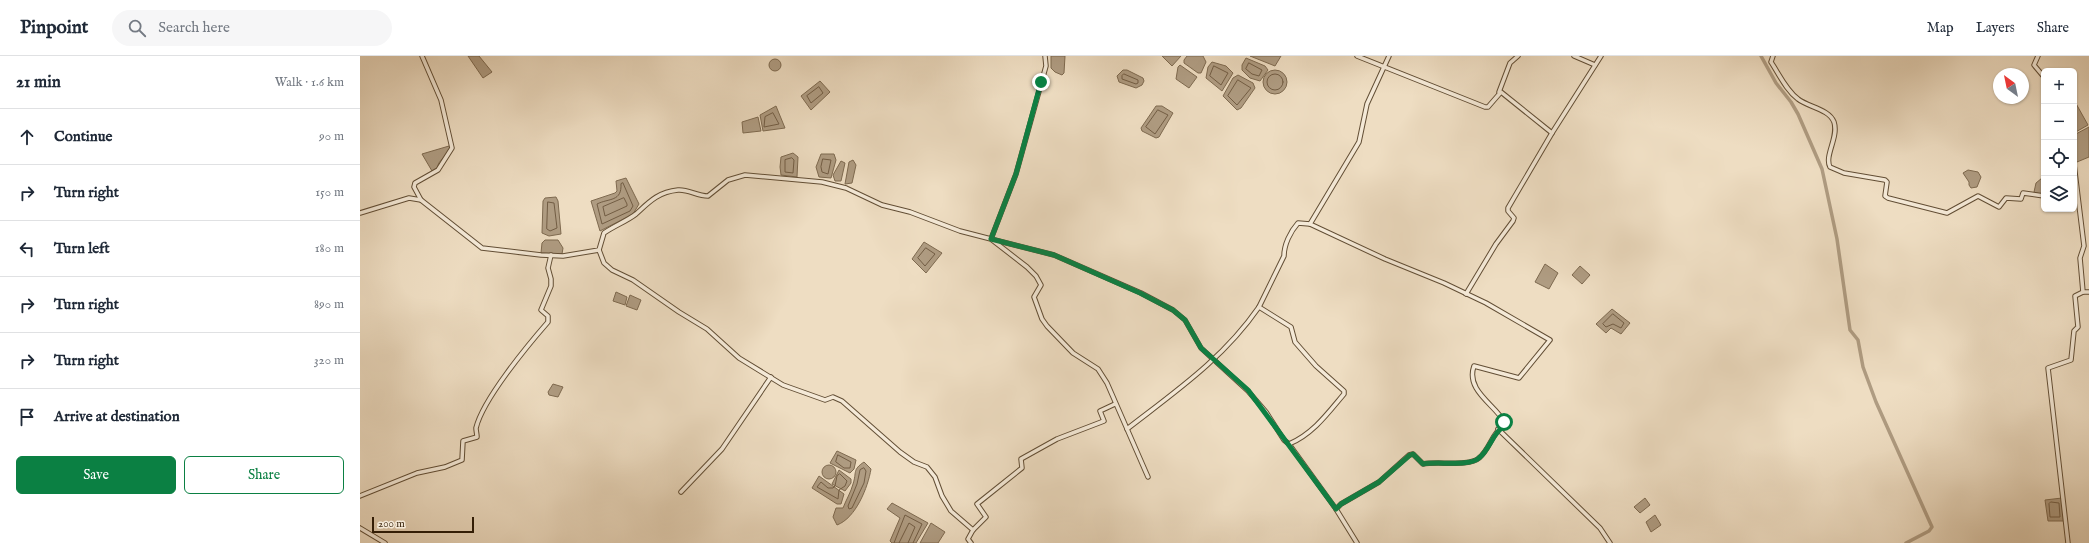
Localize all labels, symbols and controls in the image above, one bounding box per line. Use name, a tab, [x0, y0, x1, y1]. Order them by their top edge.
search box	[112, 10, 392, 46]
text: Pinpoint	[20, 16, 88, 40]
icon: search	[126, 17, 148, 39]
text: Search here	[158, 18, 230, 37]
text: Map	[1927, 19, 1954, 37]
text: Layers	[1976, 19, 2015, 37]
text: Share	[2037, 19, 2069, 37]
north arrow	[1993, 68, 2029, 104]
map controls	[2041, 68, 2077, 212]
button: +	[2041, 68, 2077, 104]
text: 21 min	[16, 72, 61, 93]
route end	[1032, 73, 1050, 91]
text: Walk · 1.6 km	[275, 74, 344, 91]
button: −	[2041, 104, 2077, 140]
icon: ahead	[16, 126, 38, 148]
text: Continue	[54, 127, 112, 146]
text: 90 m	[319, 128, 344, 145]
button: locate	[2041, 140, 2077, 176]
button: layers	[2041, 176, 2077, 212]
icon: right	[16, 182, 38, 204]
text: Turn right	[54, 183, 119, 202]
text: 150 m	[315, 184, 344, 201]
icon: left	[16, 238, 38, 260]
text: Turn left	[54, 239, 110, 258]
text: 180 m	[315, 240, 344, 257]
icon: right	[16, 294, 38, 316]
text: Turn right	[54, 295, 119, 314]
text: 890 m	[314, 296, 344, 313]
icon: right	[16, 350, 38, 372]
text: Turn right	[54, 351, 119, 370]
text: 320 m	[314, 352, 344, 369]
icon: arrive	[16, 406, 38, 428]
text: Arrive at destination	[54, 407, 180, 426]
route start	[1495, 413, 1513, 431]
button: Save	[16, 456, 176, 494]
button: Share	[184, 456, 344, 494]
scale bar	[372, 515, 474, 534]
text: 200 m	[378, 517, 405, 531]

